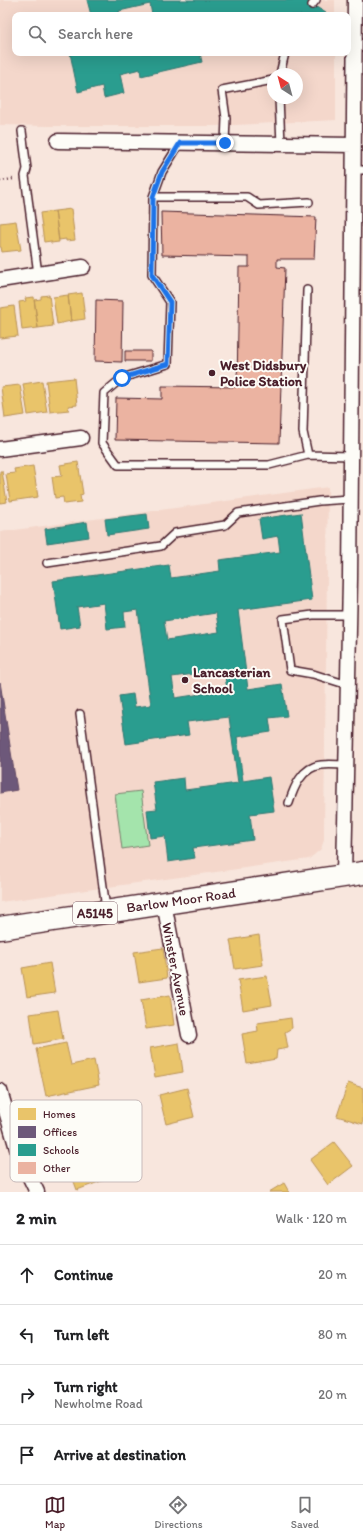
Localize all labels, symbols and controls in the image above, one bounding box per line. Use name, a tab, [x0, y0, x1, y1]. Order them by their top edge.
search box	[12, 12, 351, 56]
icon: search	[26, 23, 48, 45]
text: Search here	[58, 25, 133, 43]
north arrow	[267, 68, 303, 104]
route end	[216, 134, 234, 152]
place label: West Didsbury Police Station	[220, 357, 307, 390]
marker: West Didsbury Police Station	[207, 368, 217, 378]
route start	[113, 369, 131, 387]
place label: Lancasterian School	[193, 664, 271, 697]
marker: Lancasterian School	[180, 675, 190, 685]
street label: Barlow Moor Road	[125, 884, 237, 917]
road number: A5145	[73, 902, 117, 924]
street label: Winster Avenue	[158, 921, 193, 1018]
legend	[10, 1100, 142, 1182]
text: Homes	[43, 1108, 76, 1121]
text: Offices	[43, 1126, 77, 1139]
text: Schools	[43, 1144, 79, 1157]
text: Other	[43, 1162, 71, 1175]
text: 2 min	[16, 1208, 56, 1228]
text: Walk · 120 m	[276, 1211, 347, 1226]
icon: ahead	[16, 1264, 38, 1286]
text: Continue	[54, 1266, 113, 1284]
text: 20 m	[318, 1267, 347, 1282]
icon: left	[16, 1324, 38, 1346]
text: Turn left	[54, 1326, 109, 1344]
text: 80 m	[318, 1327, 347, 1342]
text: Turn right	[54, 1378, 118, 1396]
icon: right	[16, 1384, 38, 1406]
text: 20 m	[318, 1387, 347, 1402]
text: Newholme Road	[54, 1396, 143, 1411]
icon: arrive	[16, 1444, 38, 1466]
text: Arrive at destination	[54, 1446, 186, 1464]
tab: Map	[44, 1494, 66, 1531]
tab: Directions	[154, 1494, 203, 1531]
tab: Saved	[291, 1494, 319, 1531]

